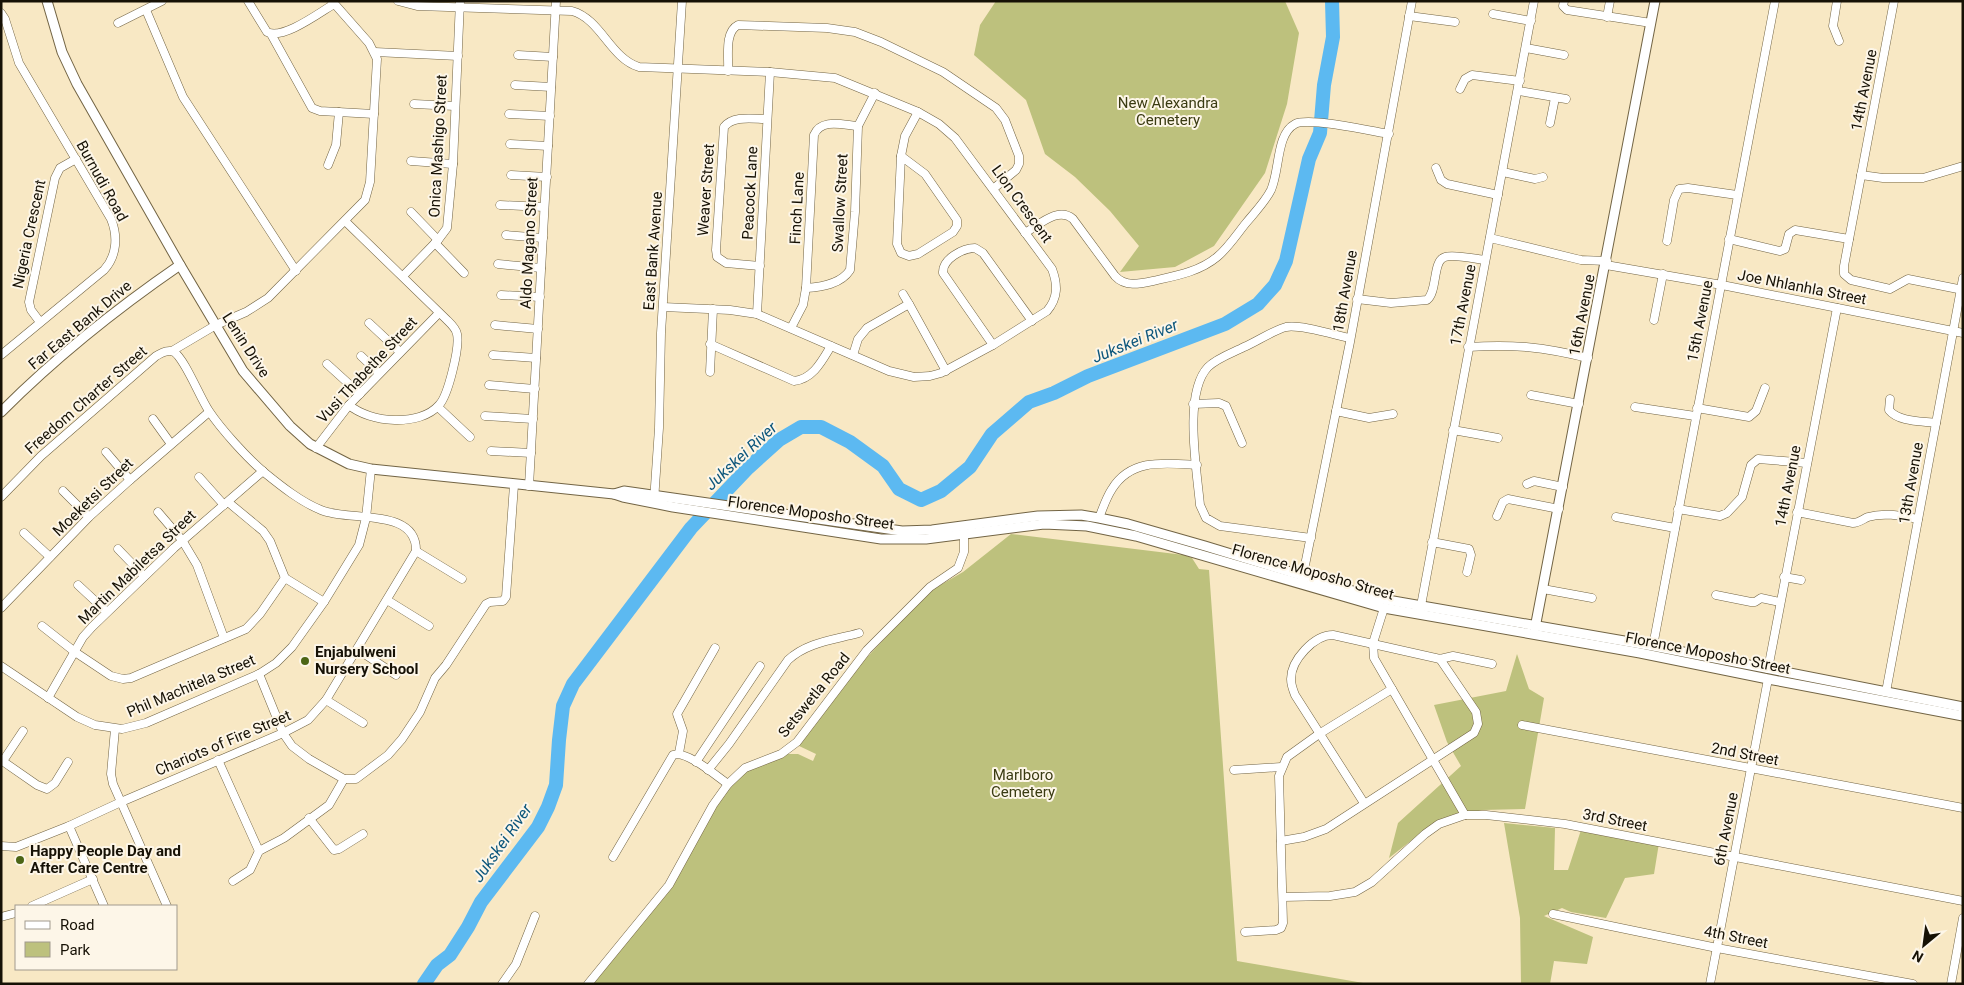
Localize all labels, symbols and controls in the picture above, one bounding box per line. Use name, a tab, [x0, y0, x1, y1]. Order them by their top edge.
street label: 14th Avenue	[1847, 48, 1881, 132]
street label: Onica Mashigo Street	[425, 74, 451, 218]
park label: New Alexandra Cemetery	[1118, 94, 1218, 129]
street label: Burnudi Road	[72, 137, 132, 225]
street label: Weaver Street	[694, 143, 718, 237]
street label: Peacock Lane	[739, 146, 761, 240]
street label: Swallow Street	[828, 153, 852, 253]
street label: Lion Crescent	[988, 162, 1056, 246]
street label: Finch Lane	[786, 171, 808, 245]
street label: Aldo Magano Street	[517, 176, 541, 309]
street label: Nigeria Crescent	[9, 178, 49, 290]
street label: East Bank Avenue	[640, 191, 666, 311]
street label: 18th Avenue	[1329, 249, 1361, 333]
street label: 17th Avenue	[1446, 263, 1480, 347]
street label: Joe Nhlanhla Street	[1736, 266, 1868, 308]
street label: 16th Avenue	[1565, 273, 1599, 357]
street label: Far East Bank Drive	[25, 277, 135, 373]
street label: 15th Avenue	[1683, 279, 1717, 363]
street label: Lenin Drive	[218, 309, 274, 381]
street label: Vusi Thabethe Street	[313, 313, 421, 427]
water label: Jukskei River	[1089, 315, 1181, 367]
street label: Freedom Charter Street	[21, 342, 151, 458]
water label: Jukskei River	[701, 418, 781, 494]
street label: 13th Avenue	[1895, 441, 1927, 525]
street label: 14th Avenue	[1771, 444, 1805, 528]
street label: Moeketsi Street	[49, 454, 137, 540]
street label: Florence Moposho Street	[727, 492, 895, 534]
street label: Martin Mabiletsa Street	[75, 506, 200, 628]
street label: Florence Moposho Street	[1230, 540, 1396, 604]
street label: Florence Moposho Street	[1624, 628, 1792, 678]
place label: Enjabulweni Nursery School	[315, 643, 419, 678]
street label: Setswetla Road	[774, 649, 854, 741]
street label: Phil Machitela Street	[124, 651, 258, 721]
marker: Enjabulweni Nursery School	[299, 655, 311, 667]
street label: Chariots of Fire Street	[153, 706, 294, 780]
street label: 2nd Street	[1710, 739, 1780, 769]
park label: Marlboro Cemetery	[991, 766, 1055, 801]
street label: 6th Avenue	[1710, 791, 1742, 867]
water label: Jukskei River	[468, 800, 536, 886]
street label: 3rd Street	[1581, 805, 1649, 835]
place label: Happy People Day and After Care Centre	[30, 842, 181, 877]
marker: Happy People Day and After Care Centre	[14, 854, 26, 866]
legend	[15, 905, 178, 970]
text: Road	[60, 916, 94, 934]
north arrow	[1899, 920, 1949, 970]
street label: 4th Street	[1702, 922, 1770, 952]
text: Park	[60, 941, 91, 959]
text: N	[1909, 947, 1926, 966]

